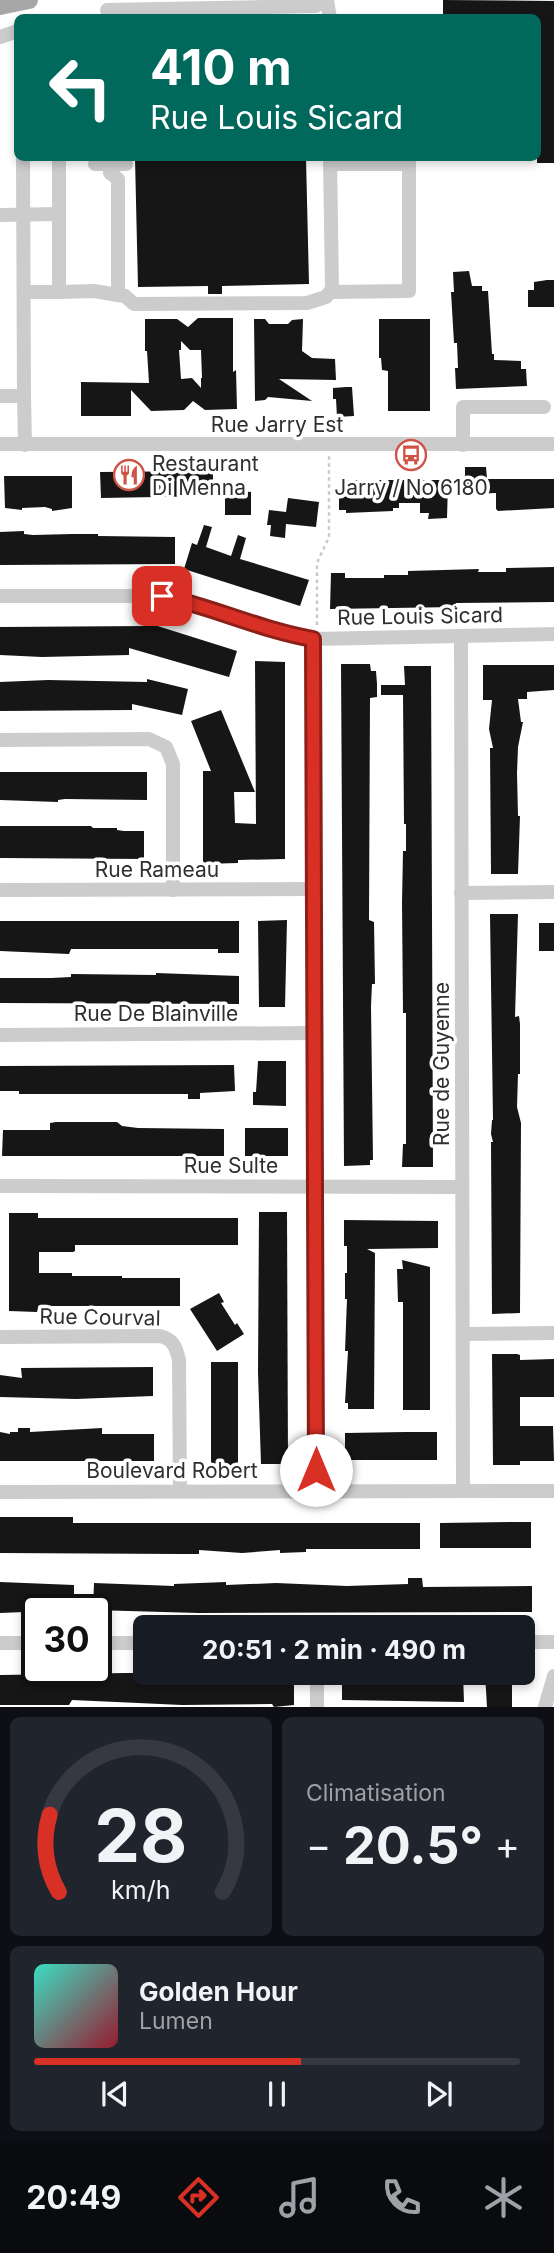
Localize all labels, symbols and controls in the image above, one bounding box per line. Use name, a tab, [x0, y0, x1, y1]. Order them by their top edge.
text: 410 m	[150, 38, 292, 97]
icon: left	[35, 42, 126, 133]
text: Rue Louis Sicard	[150, 98, 403, 137]
street label: Rue Jarry Est	[211, 412, 343, 437]
bus stop icon: Jarry / No 6180	[394, 438, 428, 472]
place label: Restaurant Di Menna	[152, 451, 259, 500]
restaurant icon: Restaurant Di Menna	[112, 458, 146, 492]
place label: Jarry / No 6180	[334, 475, 488, 500]
pin	[132, 566, 192, 626]
icon: arrive	[143, 577, 181, 615]
street label: Rue Louis Sicard	[337, 602, 503, 630]
street label: Rue Rameau	[95, 857, 219, 882]
street label: Rue de Guyenne	[429, 982, 454, 1146]
street label: Rue De Blainville	[74, 1001, 238, 1026]
street label: Rue Sulte	[184, 1153, 278, 1178]
street label: Rue Courval	[39, 1303, 161, 1331]
position arrow	[279, 1433, 353, 1507]
street label: Boulevard Robert	[86, 1458, 258, 1483]
speed limit sign: 30	[21, 1594, 112, 1685]
text: 20:51 · 2 min · 490 m	[202, 1634, 466, 1665]
text: Climatisation	[306, 1779, 446, 1807]
text: 28	[94, 1792, 188, 1881]
text: 20.5°	[343, 1814, 483, 1877]
text: −	[306, 1822, 331, 1868]
text: +	[495, 1822, 520, 1868]
text: km/h	[111, 1875, 171, 1905]
text: Golden Hour	[139, 1976, 298, 2007]
text: Lumen	[139, 2007, 213, 2035]
icon: previous	[96, 2075, 134, 2113]
icon: pause	[258, 2075, 296, 2113]
icon: next	[420, 2075, 458, 2113]
icon: directions	[174, 2173, 223, 2222]
icon: music	[275, 2173, 324, 2222]
icon: phone	[377, 2173, 426, 2222]
icon: climate	[479, 2173, 528, 2222]
text: 20:49	[26, 2178, 121, 2217]

